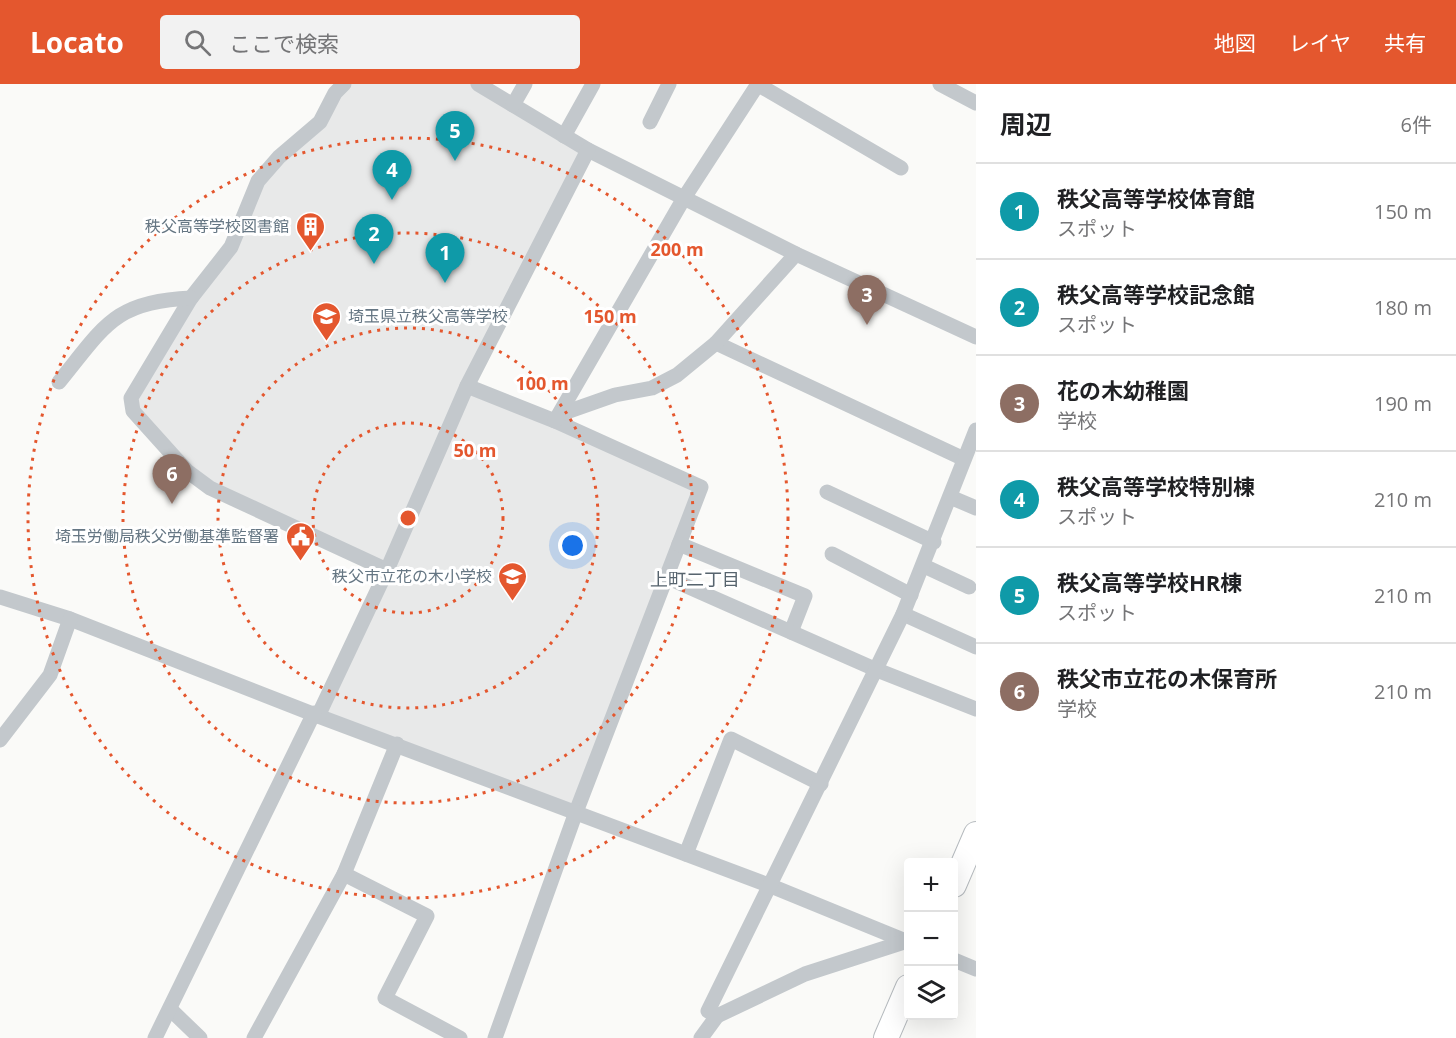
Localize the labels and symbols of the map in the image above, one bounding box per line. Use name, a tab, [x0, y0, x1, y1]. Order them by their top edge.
pin: 5	[436, 112, 474, 161]
pin: 4	[372, 150, 412, 200]
building icon: 秩父高等学校図書館	[294, 210, 326, 252]
pin: 2	[354, 214, 394, 264]
place label: 秩父高等学校図書館	[145, 215, 289, 237]
pin: 1	[426, 234, 464, 283]
text: 200 m	[650, 237, 704, 261]
pin: 3	[848, 276, 886, 325]
school or university icon: 埼玉県立秩父高等学校	[311, 300, 343, 342]
text: 150 m	[583, 304, 637, 328]
place label: 埼玉県立秩父高等学校	[348, 305, 508, 327]
text: 100 m	[515, 371, 569, 395]
text: 50 m	[454, 438, 496, 462]
pin: 6	[152, 454, 192, 504]
centre of rings	[398, 508, 418, 528]
public building icon: 埼玉労働局秩父労働基準監督署	[284, 520, 316, 562]
place label: 埼玉労働局秩父労働基準監督署	[55, 525, 279, 547]
your location	[558, 531, 587, 560]
school or university icon: 秩父市立花の木小学校	[497, 560, 529, 602]
place label: 秩父市立花の木小学校	[332, 565, 492, 587]
district label: 上町二丁目	[650, 567, 740, 591]

